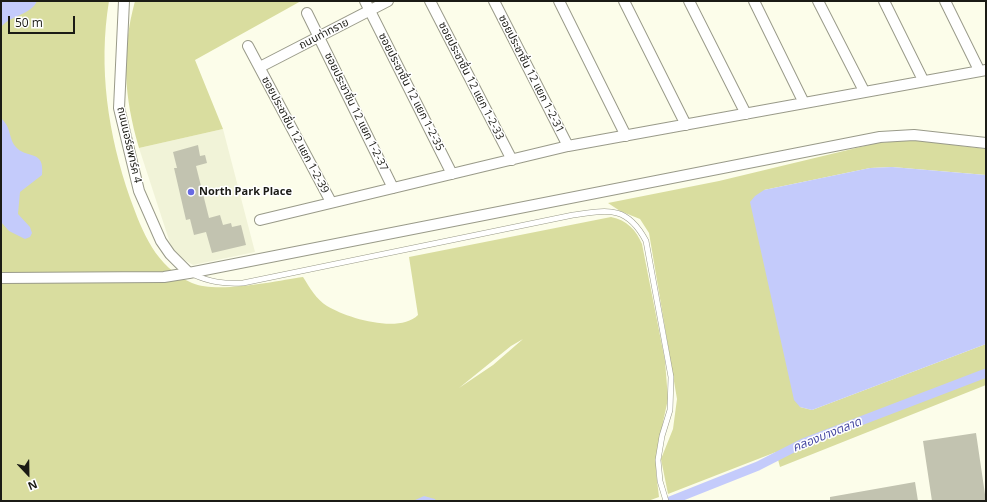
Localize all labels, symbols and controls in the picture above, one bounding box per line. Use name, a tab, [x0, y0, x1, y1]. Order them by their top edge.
scale bar	[10, 8, 77, 34]
street label: ซอยประชาชื่น 12 แยก 1-2-31	[496, 13, 566, 135]
text: 50 m	[15, 14, 43, 31]
street label: ถนนท่าทราย	[297, 16, 351, 52]
street label: ซอยประชาชื่น 12 แยก 1-2-33	[436, 20, 506, 142]
street label: ซอยประชาชื่น 12 แยก 1-2-35	[376, 31, 446, 153]
street label: ซอยประชาชื่น 12 แยก 1-2-37	[321, 50, 391, 174]
street label: ซอยประชาชื่น 12 แยก 1-2-39	[259, 74, 331, 196]
street label: ถนนนอร์ธพาร์ค 4	[114, 106, 144, 184]
place label: North Park Place	[199, 185, 292, 199]
marker: North Park Place	[186, 187, 196, 197]
water label: คลองบางตลาด	[791, 415, 863, 455]
north arrow	[8, 454, 48, 494]
text: N	[26, 477, 40, 494]

